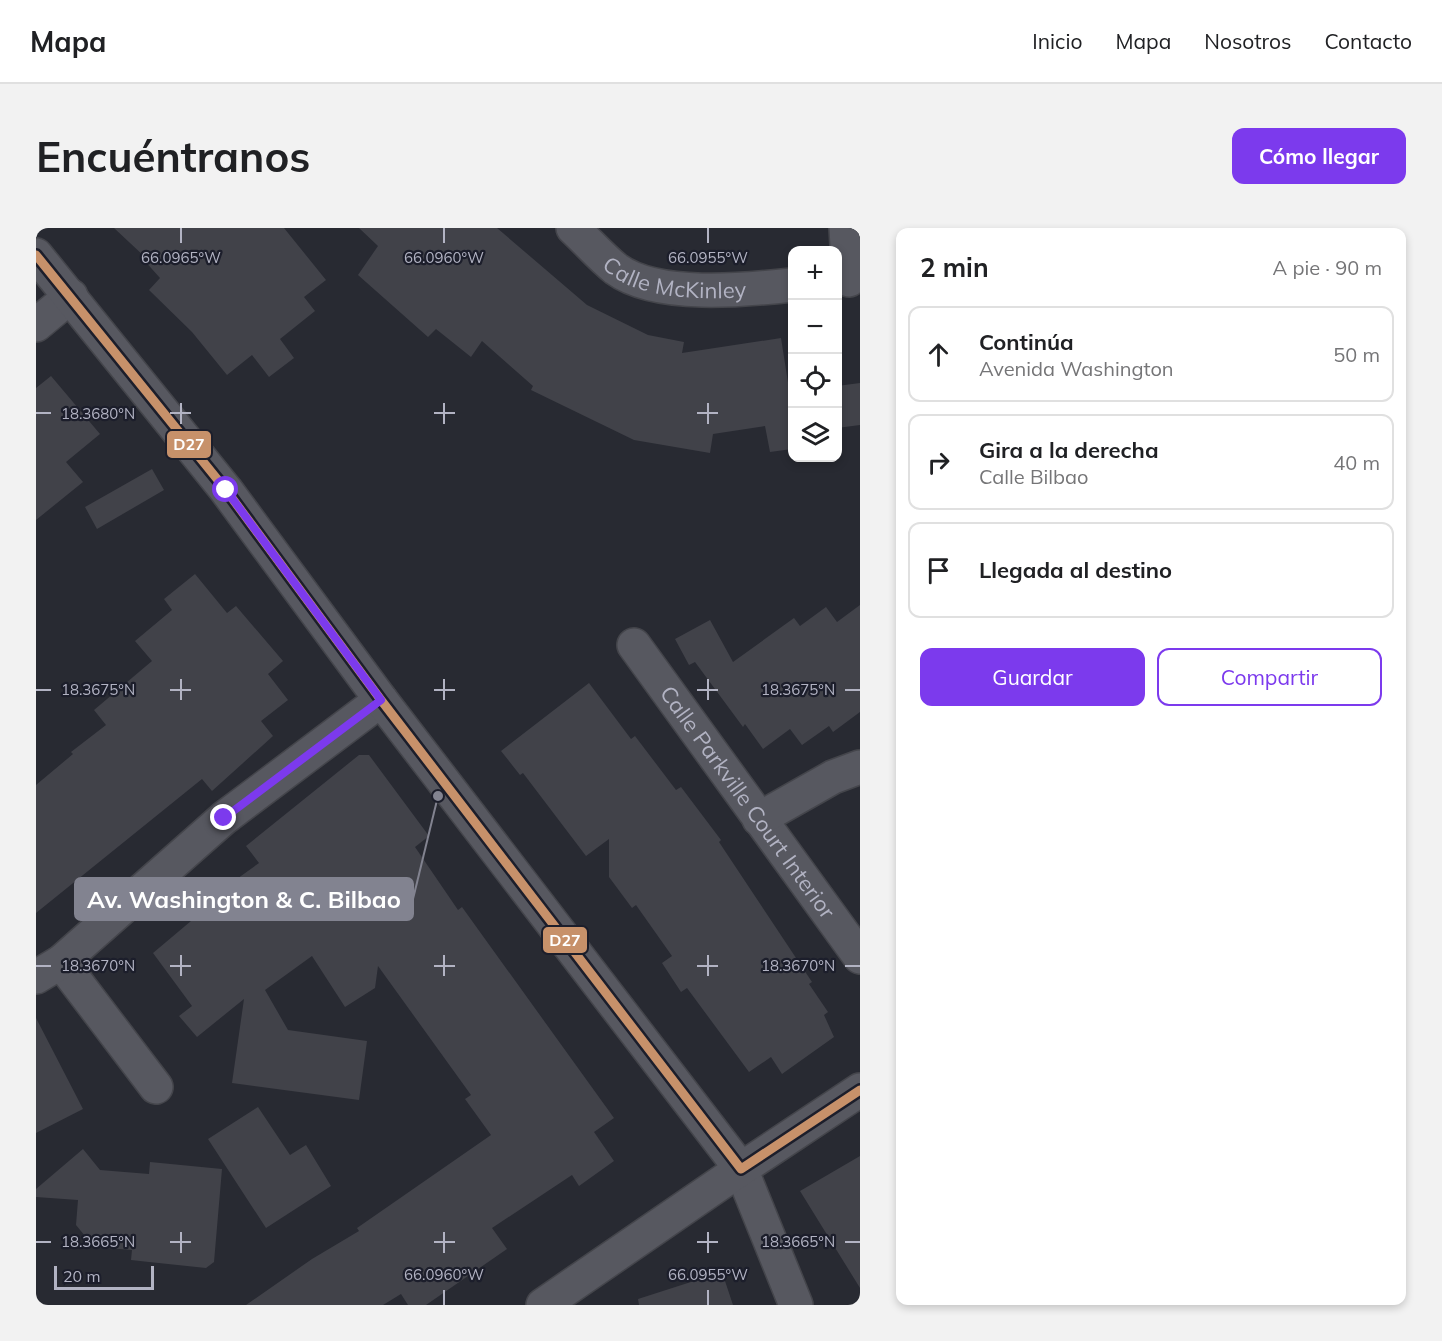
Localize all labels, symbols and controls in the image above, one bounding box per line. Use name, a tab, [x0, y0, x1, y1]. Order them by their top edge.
text: Mapa	[30, 24, 106, 59]
text: Inicio	[1032, 28, 1082, 54]
text: Mapa	[1115, 28, 1171, 54]
text: Nosotros	[1204, 28, 1291, 54]
text: Contacto	[1324, 28, 1412, 54]
button: Cómo llegar	[1232, 128, 1406, 184]
text: Encuéntranos	[36, 130, 310, 183]
map controls	[788, 246, 842, 462]
button: +	[788, 246, 842, 300]
text: 66.0965°W	[141, 248, 221, 267]
text: 66.0960°W	[404, 248, 484, 267]
text: 66.0955°W	[668, 248, 748, 267]
street label: Calle McKinley	[597, 250, 747, 304]
text: 2 min	[920, 251, 989, 284]
text: A pie · 90 m	[1273, 255, 1382, 280]
button: −	[788, 300, 842, 354]
text: Continúa	[979, 328, 1074, 356]
icon: ahead	[922, 338, 955, 371]
text: 50 m	[1333, 342, 1380, 367]
button: locate	[788, 354, 842, 408]
text: Avenida Washington	[979, 356, 1174, 381]
text: 18.3680°N	[61, 404, 135, 423]
button: layers	[788, 408, 842, 462]
line badge: D27	[166, 430, 212, 459]
text: D27	[173, 434, 205, 454]
text: Gira a la derecha	[979, 436, 1159, 464]
icon: right	[922, 446, 955, 479]
text: 40 m	[1333, 450, 1380, 475]
text: Calle Bilbao	[979, 464, 1089, 489]
route start	[212, 476, 238, 502]
icon: arrive	[922, 554, 955, 587]
text: Llegada al destino	[979, 556, 1172, 584]
button: Guardar	[920, 648, 1145, 706]
button: Compartir	[1157, 648, 1382, 706]
text: 18.3675°N	[61, 680, 135, 699]
street label: Calle Parkville Court Interior	[654, 680, 842, 924]
text: 18.3675°N	[761, 680, 835, 699]
route end	[210, 804, 236, 830]
callout: Av. Washington & C. Bilbao	[75, 878, 413, 920]
text: Av. Washington & C. Bilbao	[87, 884, 401, 914]
line badge: D27	[542, 926, 588, 954]
text: D27	[549, 930, 581, 950]
text: 18.3670°N	[61, 956, 135, 975]
text: 18.3670°N	[761, 956, 835, 975]
text: 18.3665°N	[61, 1232, 135, 1251]
text: 18.3665°N	[761, 1232, 835, 1251]
scale bar	[54, 1263, 154, 1290]
text: 66.0960°W	[404, 1265, 484, 1284]
text: 66.0955°W	[668, 1265, 748, 1284]
text: 20 m	[63, 1266, 100, 1286]

